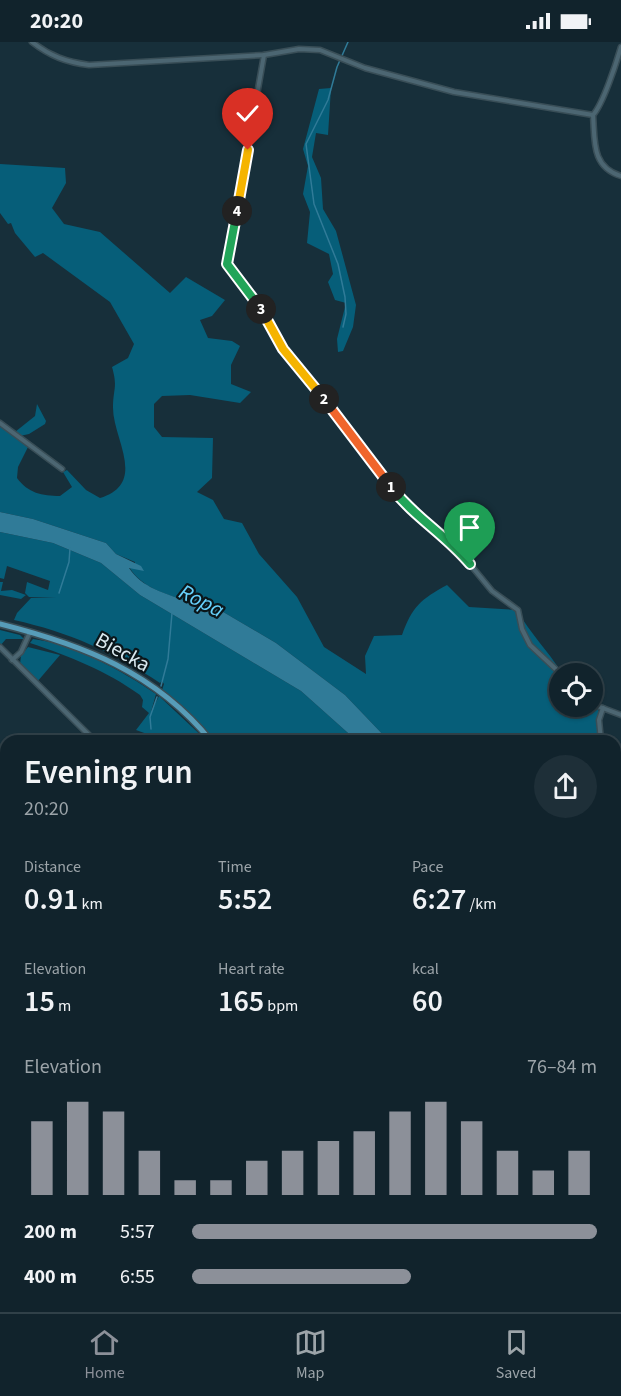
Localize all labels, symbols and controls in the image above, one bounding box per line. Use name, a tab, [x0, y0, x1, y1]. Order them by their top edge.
text: 20:20	[30, 5, 83, 37]
pin	[222, 88, 273, 150]
icon: check	[231, 97, 264, 130]
pin: 4	[222, 196, 252, 226]
text: 4	[233, 200, 241, 222]
pin: 3	[246, 294, 276, 324]
text: 3	[257, 298, 265, 320]
pin: 2	[309, 384, 339, 414]
text: 2	[320, 388, 328, 410]
pin: 1	[376, 472, 406, 502]
text: 1	[387, 476, 395, 498]
pin	[444, 502, 495, 564]
icon: arrive	[453, 511, 486, 544]
water label: Ropa	[173, 576, 230, 626]
street label: Biecka	[90, 625, 156, 679]
map controls	[549, 663, 603, 717]
button: locate	[549, 663, 603, 717]
text: Evening run	[24, 749, 193, 796]
button: share	[534, 755, 597, 818]
text: 20:20	[24, 795, 69, 823]
text: Distance	[24, 856, 81, 878]
text: Time	[218, 856, 252, 878]
text: Pace	[412, 856, 443, 878]
text: 0.91	[24, 878, 78, 921]
text: 5:52	[218, 878, 272, 921]
text: 6:27	[412, 878, 466, 921]
text: km	[78, 893, 103, 915]
text: /km	[466, 893, 496, 915]
text: Elevation	[24, 958, 86, 980]
text: Heart rate	[218, 958, 285, 980]
text: kcal	[412, 958, 439, 980]
text: 15	[24, 980, 55, 1023]
text: 165	[218, 980, 264, 1023]
text: 60	[412, 980, 443, 1023]
text: m	[55, 995, 71, 1017]
text: bpm	[264, 995, 298, 1017]
text: Elevation	[24, 1053, 102, 1081]
text: 76–84 m	[527, 1053, 597, 1081]
text: 200 m	[24, 1218, 77, 1246]
text: 5:57	[120, 1218, 155, 1246]
text: 400 m	[24, 1263, 77, 1291]
text: 6:55	[120, 1263, 155, 1291]
tab: Home	[84, 1326, 125, 1384]
tab: Map	[294, 1326, 327, 1384]
tab: Saved	[496, 1326, 537, 1384]

